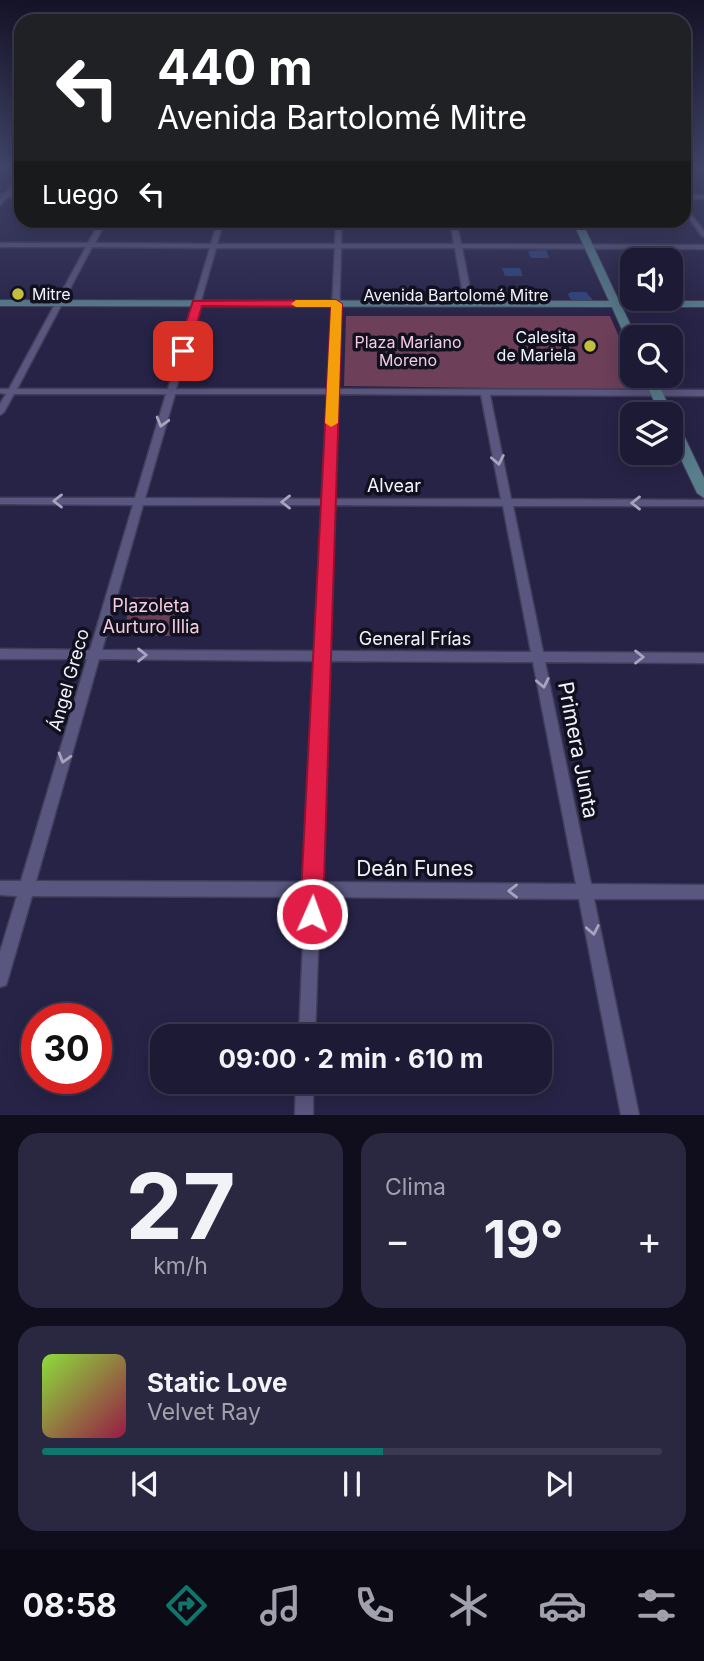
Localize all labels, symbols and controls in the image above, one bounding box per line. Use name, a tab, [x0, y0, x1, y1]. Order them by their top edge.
text: 440 m	[157, 38, 313, 97]
icon: left	[42, 42, 133, 133]
text: Avenida Bartolomé Mitre	[157, 98, 527, 137]
icon: left	[133, 175, 171, 213]
text: Luego	[42, 179, 119, 210]
map controls	[620, 248, 683, 465]
button: sound	[620, 248, 683, 311]
place label: Mitre	[32, 284, 71, 304]
street label: Avenida Bartolomé Mitre	[364, 285, 548, 305]
marker: Mitre	[10, 286, 26, 302]
pin	[153, 321, 213, 381]
button: search	[620, 325, 683, 388]
place label: Calesita de Mariela	[497, 327, 576, 365]
icon: arrive	[164, 332, 202, 370]
park label: Plaza Mariano Moreno	[354, 332, 462, 370]
marker: Calesita de Mariela	[582, 338, 598, 354]
button: layers	[620, 402, 683, 465]
one-way arrow	[156, 416, 171, 428]
one-way arrow	[490, 454, 505, 466]
street label: Alvear	[367, 475, 421, 496]
one-way arrow	[53, 493, 63, 509]
one-way arrow	[280, 494, 291, 510]
one-way arrow	[630, 495, 641, 511]
park label: Plazoleta Aurturo Illia	[102, 595, 200, 637]
street label: Ángel Greco	[43, 626, 93, 733]
street label: General Frías	[359, 628, 471, 649]
one-way arrow	[137, 647, 147, 663]
one-way arrow	[634, 649, 644, 665]
one-way arrow	[535, 677, 550, 689]
street label: Primera Junta	[553, 680, 604, 820]
one-way arrow	[58, 752, 73, 764]
street label: Deán Funes	[356, 856, 474, 881]
position arrow	[275, 877, 349, 951]
one-way arrow	[508, 883, 518, 899]
one-way arrow	[584, 924, 599, 936]
speed limit sign: 30	[21, 1003, 112, 1094]
text: 09:00 · 2 min · 610 m	[218, 1043, 484, 1074]
text: 27	[125, 1151, 236, 1261]
text: Clima	[385, 1173, 446, 1201]
text: 19°	[483, 1208, 564, 1271]
text: −	[385, 1217, 410, 1263]
text: +	[637, 1217, 662, 1263]
text: km/h	[153, 1252, 208, 1280]
text: Static Love	[147, 1367, 288, 1398]
text: Velvet Ray	[147, 1398, 261, 1426]
icon: previous	[126, 1465, 164, 1503]
icon: pause	[333, 1465, 371, 1503]
icon: next	[540, 1465, 578, 1503]
icon: directions	[162, 1581, 211, 1630]
icon: music	[256, 1581, 305, 1630]
icon: phone	[350, 1581, 399, 1630]
icon: climate	[444, 1581, 493, 1630]
icon: car	[538, 1581, 587, 1630]
icon: filters	[632, 1581, 681, 1630]
text: 08:58	[23, 1586, 117, 1625]

